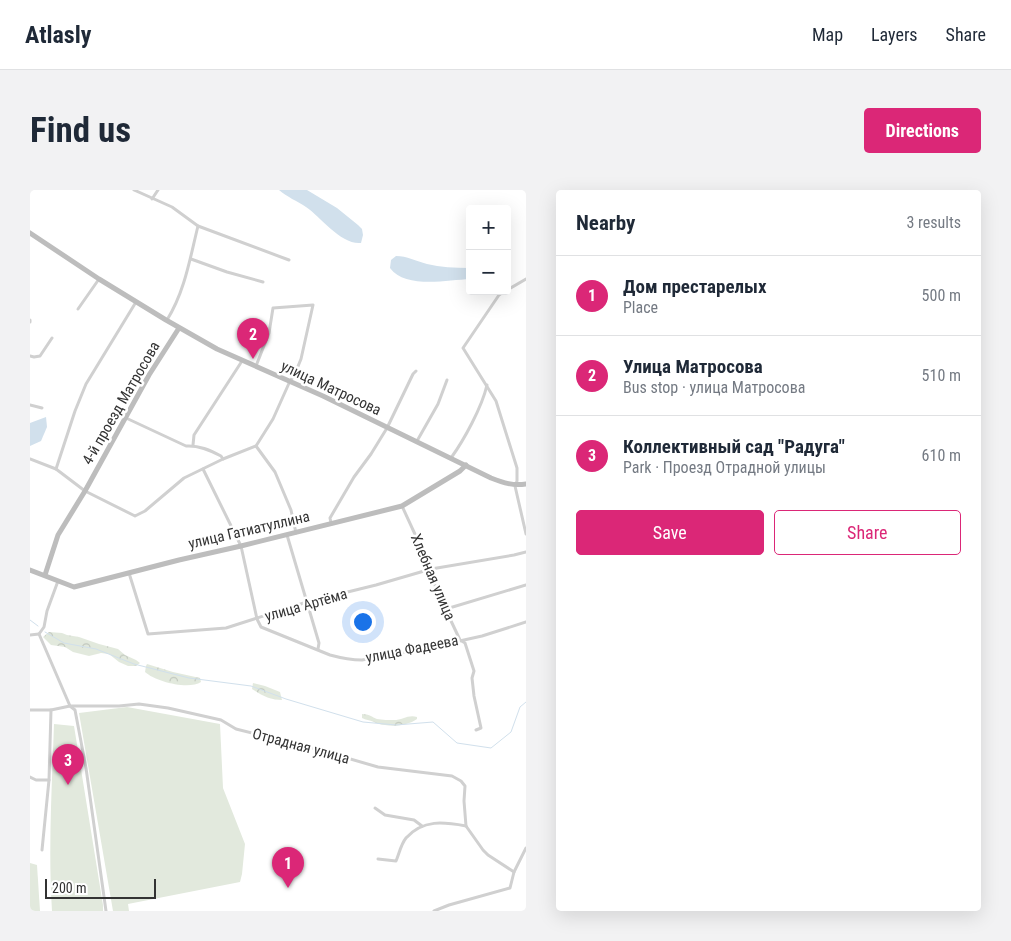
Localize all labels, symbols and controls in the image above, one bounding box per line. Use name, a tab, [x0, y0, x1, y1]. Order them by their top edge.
text: Atlasly	[25, 21, 91, 49]
text: Map	[812, 24, 843, 45]
text: Layers	[871, 24, 918, 45]
text: Share	[946, 24, 986, 45]
button: Directions	[864, 108, 981, 153]
text: Find us	[30, 110, 131, 151]
map controls	[466, 205, 511, 295]
button: +	[466, 205, 511, 250]
text: Nearby	[576, 211, 635, 235]
text: 3 results	[906, 213, 961, 232]
button: −	[466, 250, 511, 295]
text: Дом престарелых	[623, 275, 767, 298]
text: 1	[588, 286, 596, 305]
text: 500 m	[922, 286, 961, 305]
text: Place	[623, 298, 658, 317]
pin: 2	[237, 318, 269, 359]
street label: 4-й проезд Матросова	[78, 338, 164, 468]
text: Улица Матросова	[623, 355, 763, 378]
street label: улица Матросова	[278, 357, 384, 419]
text: 2	[588, 366, 596, 385]
text: 510 m	[922, 366, 961, 385]
text: Bus stop · улица Матросова	[623, 378, 805, 397]
text: Коллективный сад "Радуга"	[623, 435, 845, 458]
text: 3	[588, 446, 596, 465]
text: 610 m	[922, 446, 961, 465]
text: Park · Проезд Отрадной улицы	[623, 458, 826, 477]
street label: улица Гатиатуллина	[187, 507, 311, 553]
button: Save	[576, 510, 764, 555]
button: Share	[774, 510, 961, 555]
street label: Хлебная улица	[407, 531, 459, 623]
street label: улица Артёма	[263, 585, 349, 625]
your location	[350, 609, 376, 635]
street label: улица Фадеева	[364, 631, 460, 667]
street label: Отрадная улица	[250, 724, 352, 768]
pin: 3	[52, 744, 84, 785]
pin: 1	[272, 847, 304, 888]
scale bar	[45, 876, 156, 899]
text: 200 m	[52, 880, 87, 896]

